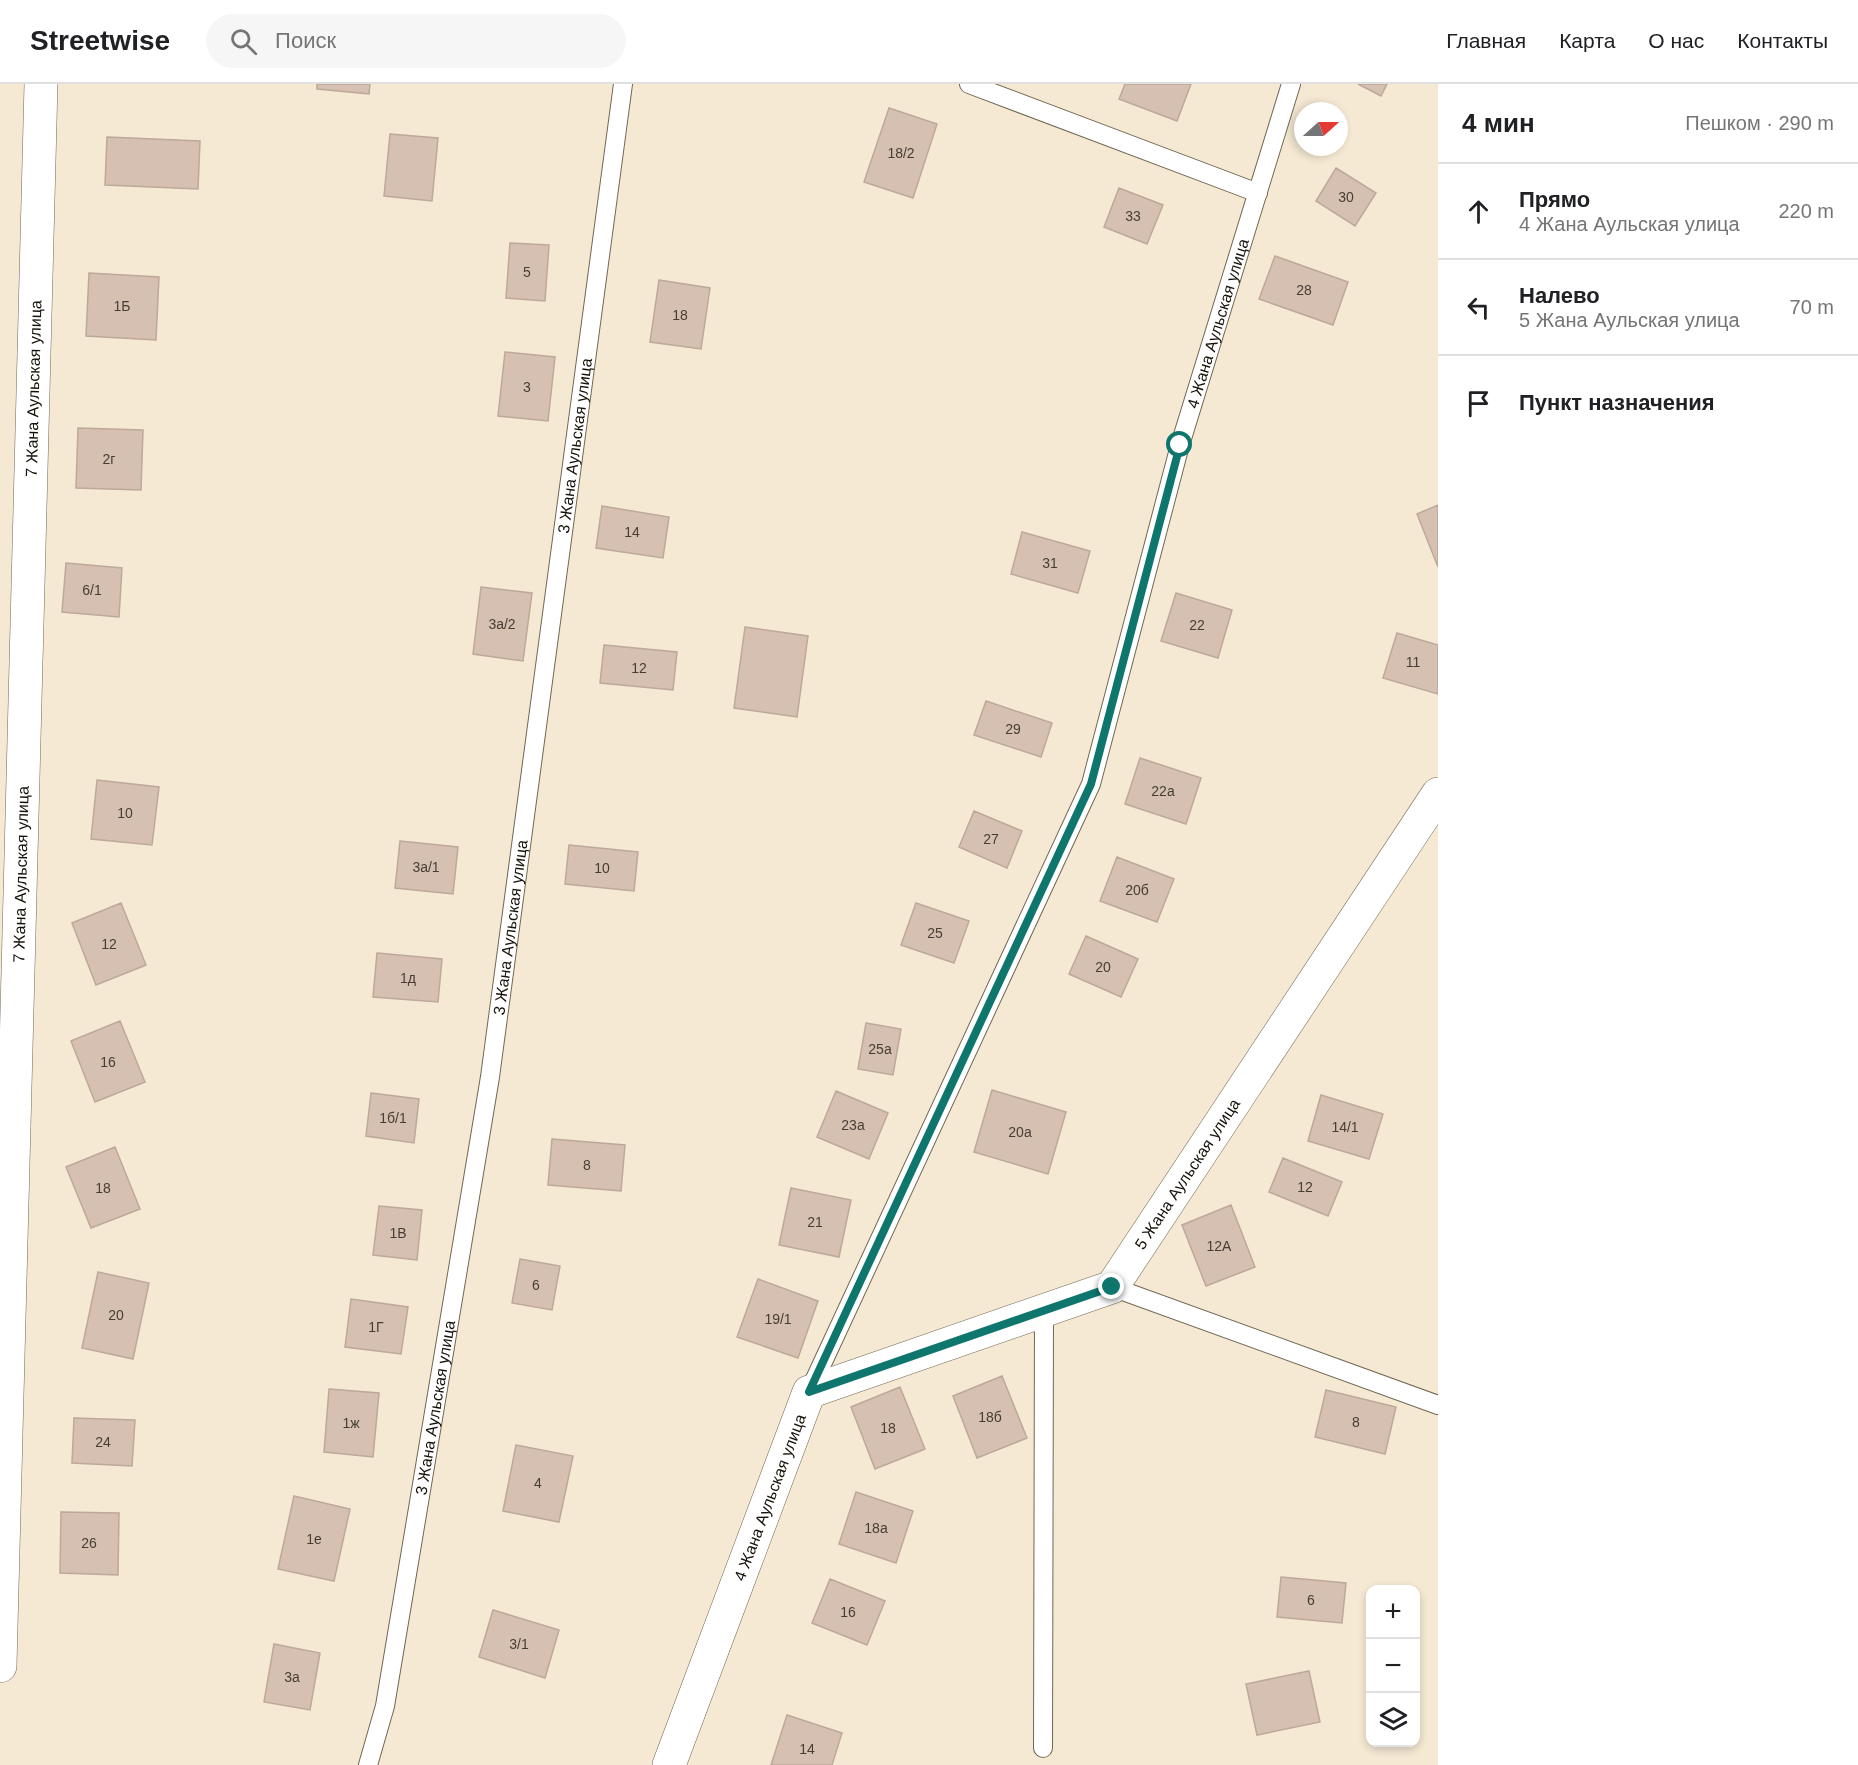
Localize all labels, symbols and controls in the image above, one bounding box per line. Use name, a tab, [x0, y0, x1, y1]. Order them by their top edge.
search box	[206, 14, 626, 68]
text: Streetwise	[30, 25, 170, 56]
icon: search	[227, 25, 260, 58]
text: Поиск	[275, 28, 336, 53]
text: Главная	[1446, 29, 1526, 52]
text: Карта	[1559, 29, 1615, 52]
text: О нас	[1648, 29, 1704, 52]
text: Контакты	[1737, 29, 1828, 52]
north arrow	[1294, 102, 1348, 156]
text: 4 мин	[1462, 108, 1535, 138]
text: Пешком · 290 m	[1685, 112, 1834, 134]
house number: 18/2	[887, 145, 915, 161]
text: Прямо	[1519, 187, 1590, 212]
house number: 30	[1338, 189, 1354, 205]
icon: ahead	[1462, 195, 1495, 228]
text: 220 m	[1778, 200, 1834, 222]
house number: 33	[1125, 208, 1141, 224]
text: 4 Жана Аульская улица	[1519, 213, 1740, 235]
street label: 4 Жана Аульская улица	[1183, 236, 1252, 410]
house number: 5	[523, 264, 531, 280]
house number: 28	[1296, 282, 1312, 298]
text: Налево	[1519, 283, 1600, 308]
icon: left	[1462, 291, 1495, 324]
text: 70 m	[1790, 296, 1834, 318]
house number: 1Б	[114, 298, 130, 314]
street label: 7 Жана Аульская улица	[22, 300, 44, 477]
house number: 18	[672, 307, 688, 323]
text: 5 Жана Аульская улица	[1519, 309, 1740, 331]
street label: 3 Жана Аульская улица	[554, 357, 595, 534]
house number: 3	[523, 379, 531, 395]
icon: arrive	[1462, 387, 1495, 420]
text: Пункт назначения	[1519, 390, 1715, 415]
route start	[1166, 431, 1192, 457]
house number: 2г	[103, 451, 115, 467]
house number: 14	[624, 524, 640, 540]
house number: 31	[1042, 555, 1058, 571]
house number: 6/1	[82, 582, 102, 598]
house number: 3а/2	[488, 616, 516, 632]
house number: 22	[1189, 617, 1205, 633]
house number: 11	[1406, 654, 1420, 670]
house number: 12	[631, 660, 647, 676]
house number: 29	[1005, 721, 1021, 737]
house number: 22а	[1151, 783, 1175, 799]
street label: 7 Жана Аульская улица	[10, 786, 31, 963]
house number: 10	[117, 805, 133, 821]
house number: 27	[983, 831, 999, 847]
street label: 3 Жана Аульская улица	[490, 839, 530, 1016]
house number: 3а/1	[412, 859, 440, 875]
house number: 10	[594, 860, 610, 876]
house number: 20б	[1125, 882, 1149, 898]
house number: 25	[927, 925, 943, 941]
house number: 12	[101, 936, 117, 952]
house number: 20	[1095, 959, 1111, 975]
house number: 1д	[400, 970, 416, 986]
house number: 25а	[868, 1041, 892, 1057]
house number: 16	[100, 1054, 116, 1070]
street label: 5 Жана Аульская улица	[1131, 1095, 1243, 1252]
house number: 1б/1	[379, 1110, 407, 1126]
house number: 23а	[841, 1117, 865, 1133]
house number: 14/1	[1331, 1119, 1359, 1135]
house number: 20а	[1008, 1124, 1032, 1140]
house number: 8	[583, 1157, 591, 1173]
house number: 12	[1297, 1179, 1313, 1195]
house number: 18	[95, 1180, 111, 1196]
house number: 21	[807, 1214, 823, 1230]
house number: 1В	[389, 1225, 407, 1241]
house number: 12А	[1207, 1238, 1232, 1254]
route end	[1098, 1273, 1124, 1299]
house number: 6	[532, 1277, 540, 1293]
house number: 20	[108, 1307, 124, 1323]
house number: 19/1	[764, 1311, 792, 1327]
house number: 1Г	[368, 1319, 384, 1335]
street label: 3 Жана Аульская улица	[412, 1319, 458, 1496]
house number: 18б	[978, 1409, 1002, 1425]
street label: 4 Жана Аульская улица	[731, 1411, 809, 1583]
house number: 8	[1352, 1414, 1360, 1430]
house number: 1ж	[342, 1415, 360, 1431]
house number: 18	[880, 1420, 896, 1436]
house number: 24	[95, 1434, 111, 1450]
house number: 4	[534, 1475, 542, 1491]
house number: 18а	[864, 1520, 888, 1536]
house number: 1е	[306, 1531, 322, 1547]
house number: 26	[81, 1535, 97, 1551]
map controls	[1366, 1585, 1420, 1747]
button: +	[1366, 1585, 1420, 1639]
house number: 6	[1307, 1592, 1315, 1608]
house number: 16	[840, 1604, 856, 1620]
house number: 3/1	[509, 1636, 529, 1652]
button: −	[1366, 1639, 1420, 1693]
house number: 3а	[284, 1669, 300, 1685]
button: layers	[1366, 1693, 1420, 1747]
house number: 14	[799, 1741, 815, 1757]

